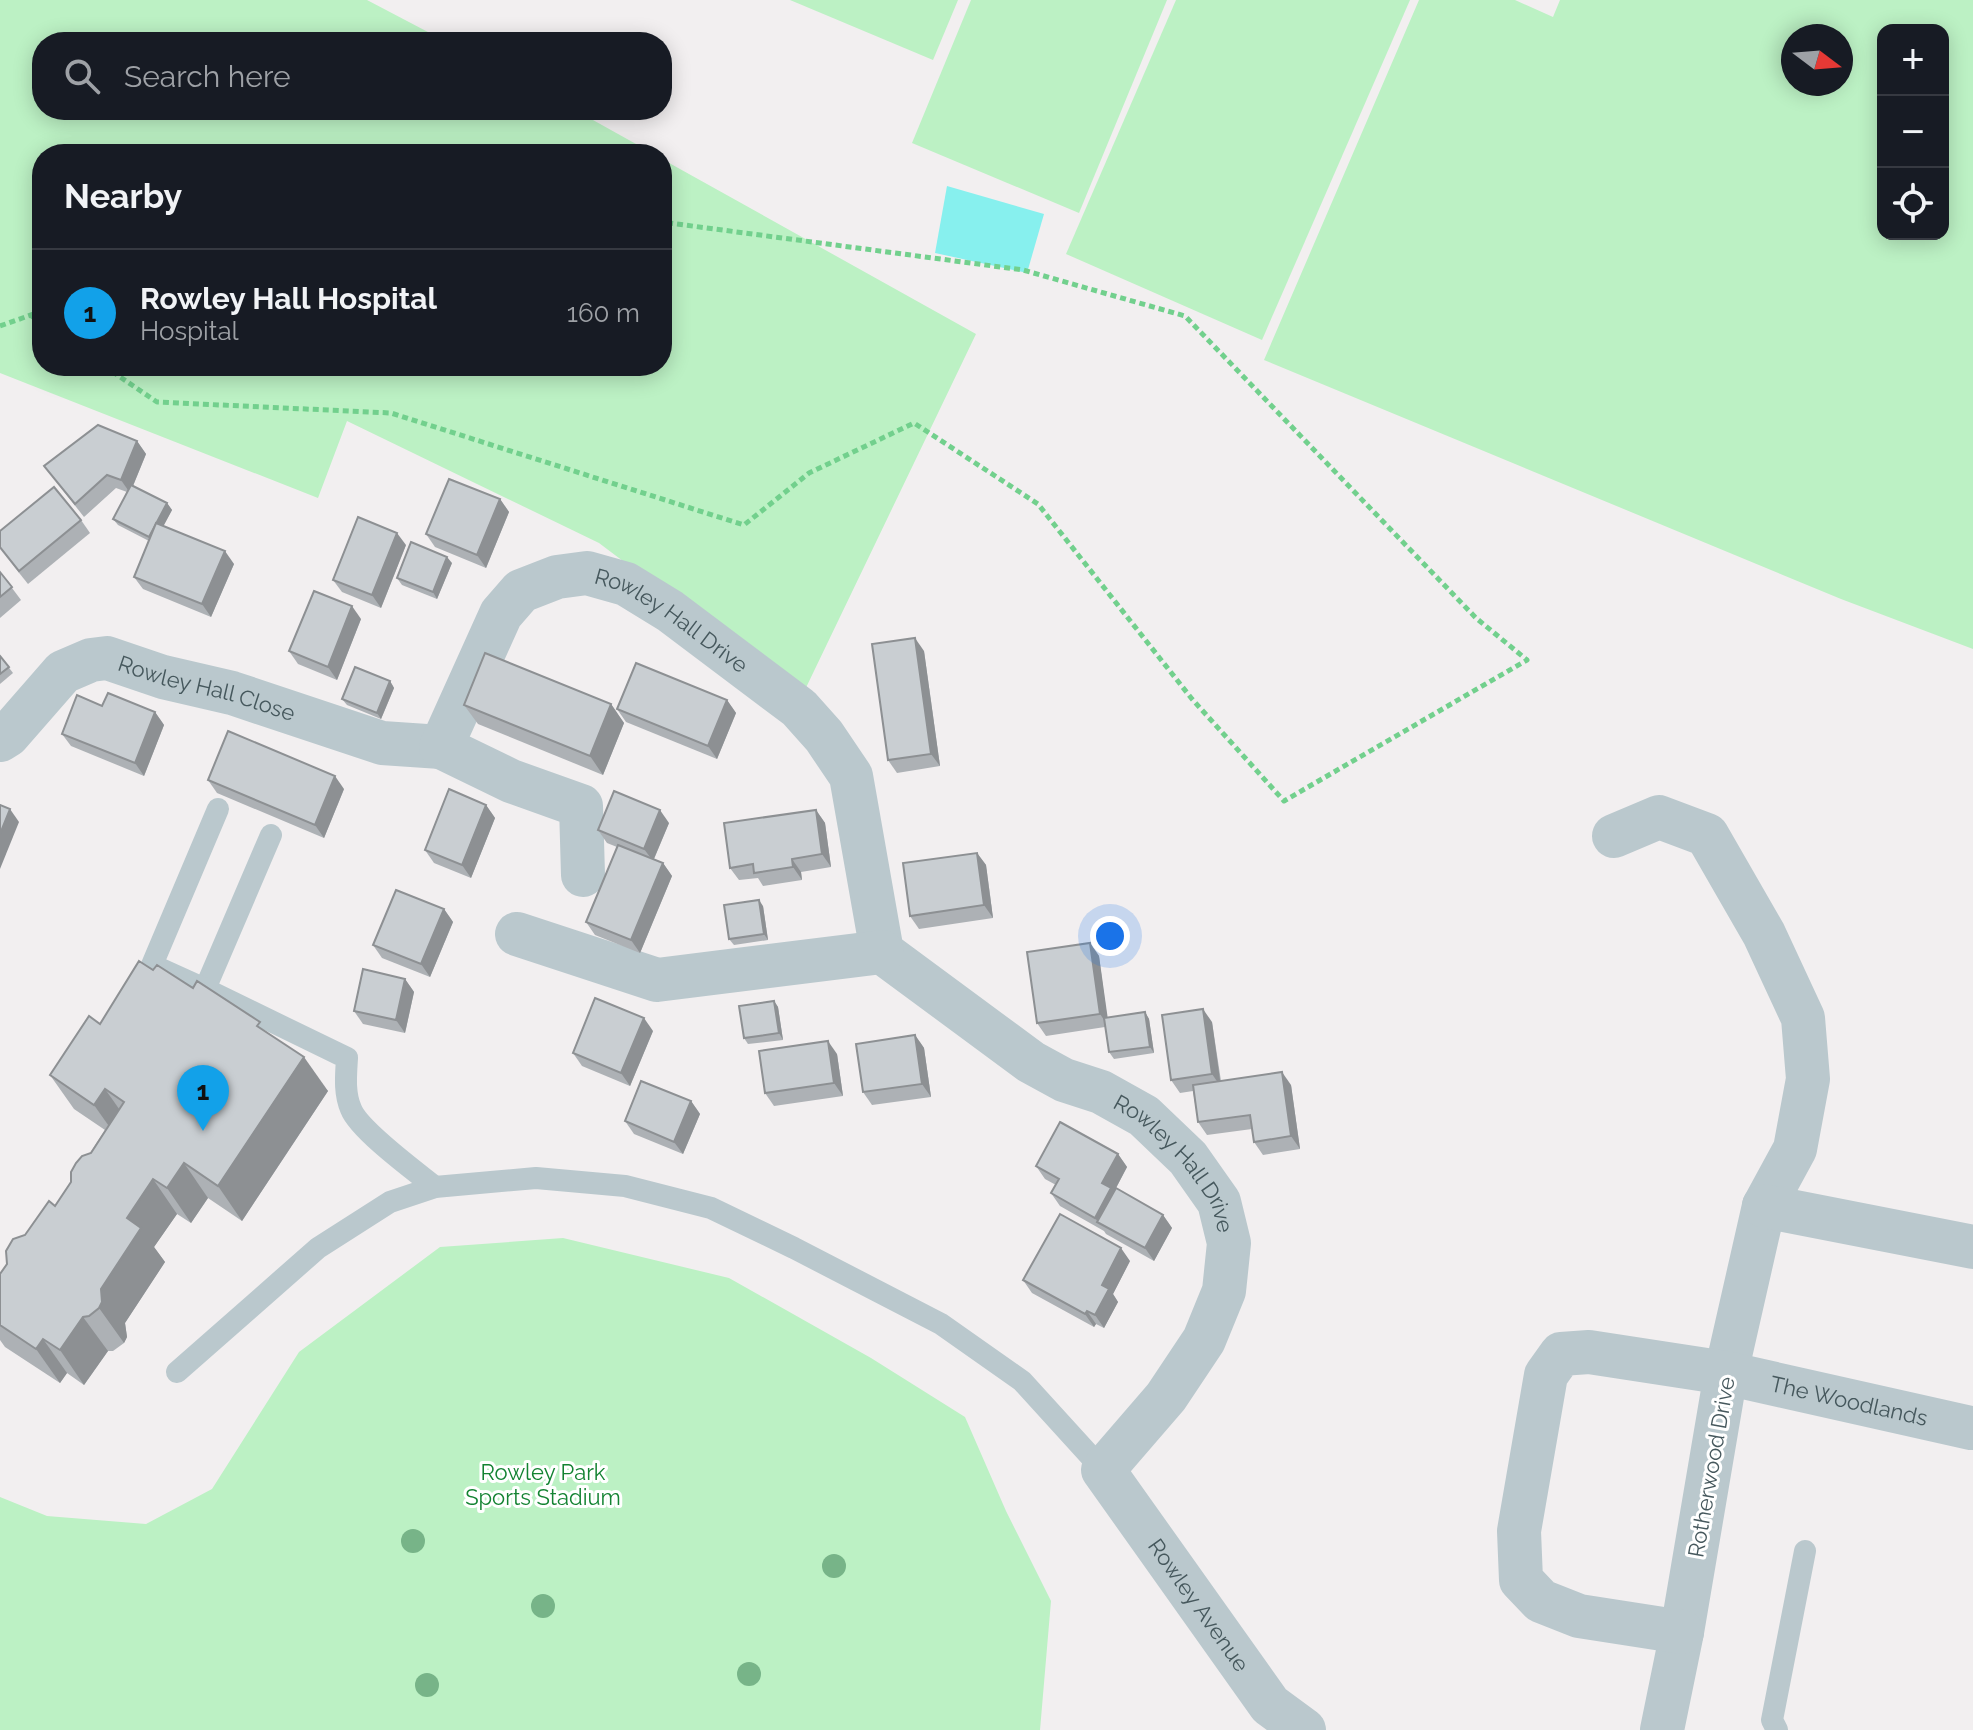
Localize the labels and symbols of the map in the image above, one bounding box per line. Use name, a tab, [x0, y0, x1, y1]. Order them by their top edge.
north arrow	[1781, 24, 1853, 96]
street label: Rowley Hall Drive	[592, 563, 753, 678]
street label: Rowley Hall Close	[115, 650, 299, 726]
your location	[1090, 916, 1130, 956]
pin: 1	[177, 1065, 229, 1131]
street label: Rowley Hall Drive	[1109, 1089, 1239, 1235]
street label: The Woodlands	[1768, 1370, 1930, 1431]
street label: Rotherwood Drive	[1682, 1374, 1740, 1559]
park label: Rowley Park Sports Stadium	[465, 1459, 621, 1510]
street label: Rowley Avenue	[1143, 1534, 1255, 1676]

